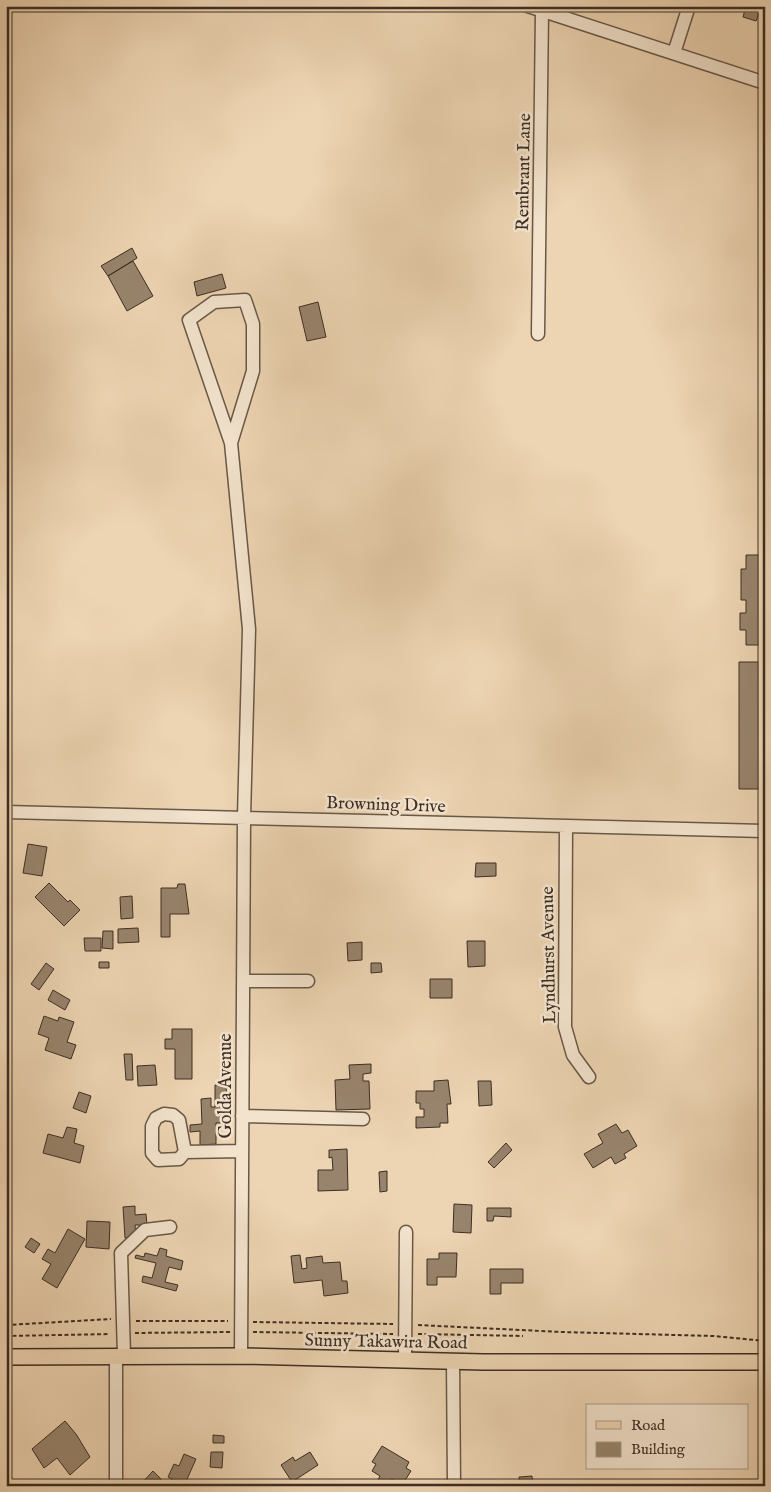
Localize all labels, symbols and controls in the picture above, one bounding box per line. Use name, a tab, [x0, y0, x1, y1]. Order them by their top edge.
street label: Rembrant Lane	[512, 113, 537, 231]
street label: Browning Drive	[326, 792, 446, 819]
street label: Lyndhurst Avenue	[537, 886, 562, 1024]
street label: Golda Avenue	[215, 1033, 238, 1139]
street label: Sunny Takawira Road	[304, 1330, 468, 1355]
legend	[586, 1404, 748, 1470]
text: Road	[631, 1416, 666, 1435]
text: Building	[631, 1440, 686, 1459]

